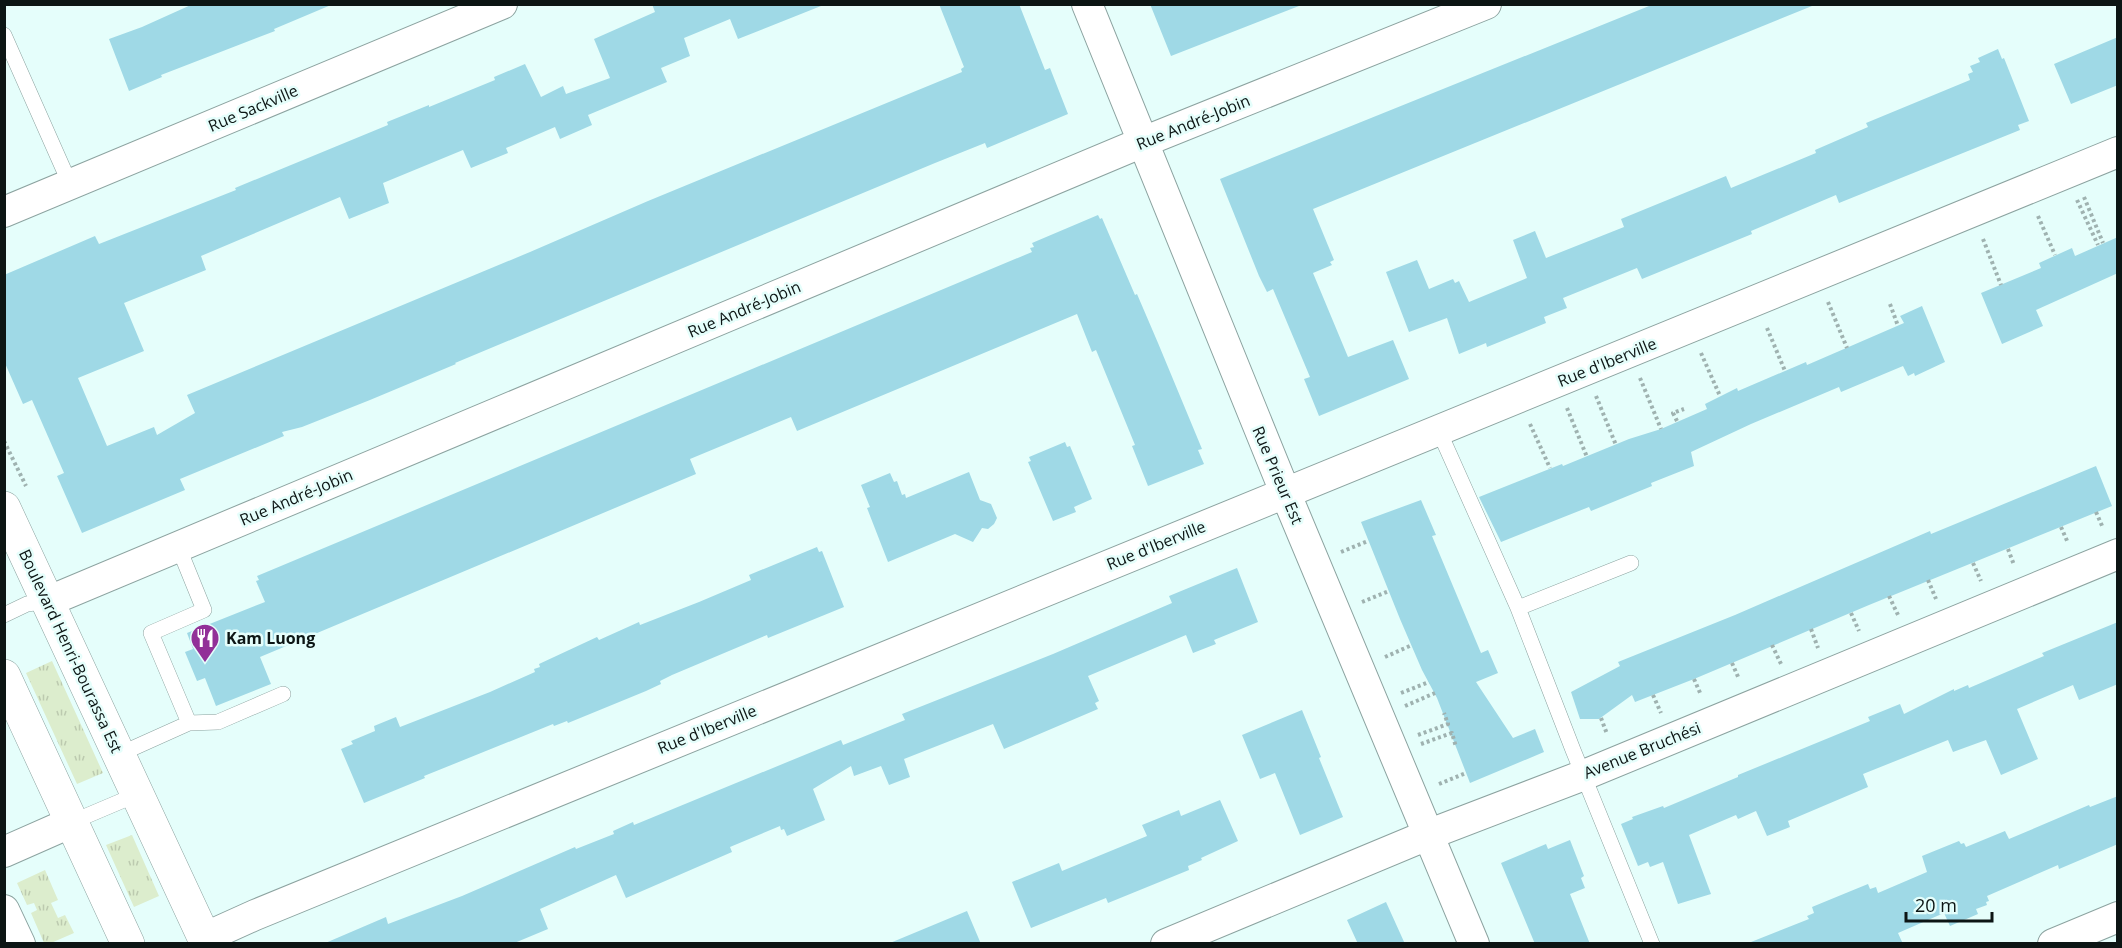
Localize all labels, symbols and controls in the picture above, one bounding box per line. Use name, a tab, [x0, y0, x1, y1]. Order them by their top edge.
street label: Rue Sackville	[205, 79, 301, 137]
street label: Rue André-Jobin	[1133, 89, 1253, 155]
street label: Rue André-Jobin	[684, 275, 804, 343]
street label: Rue d'Iberville	[1554, 332, 1660, 392]
street label: Rue Prieur Est	[1247, 422, 1309, 528]
street label: Rue André-Jobin	[236, 463, 356, 531]
street label: Rue d'Iberville	[1103, 515, 1209, 575]
street label: Boulevard Henri-Bourassa Est	[14, 546, 128, 757]
restaurant icon: Kam Luong	[189, 622, 221, 664]
place label: Kam Luong	[226, 627, 315, 649]
street label: Rue d'Iberville	[654, 699, 760, 759]
street label: Avenue Bruchési	[1580, 716, 1704, 784]
scale bar	[1906, 885, 1992, 923]
text: 20 m	[1915, 893, 1957, 917]

